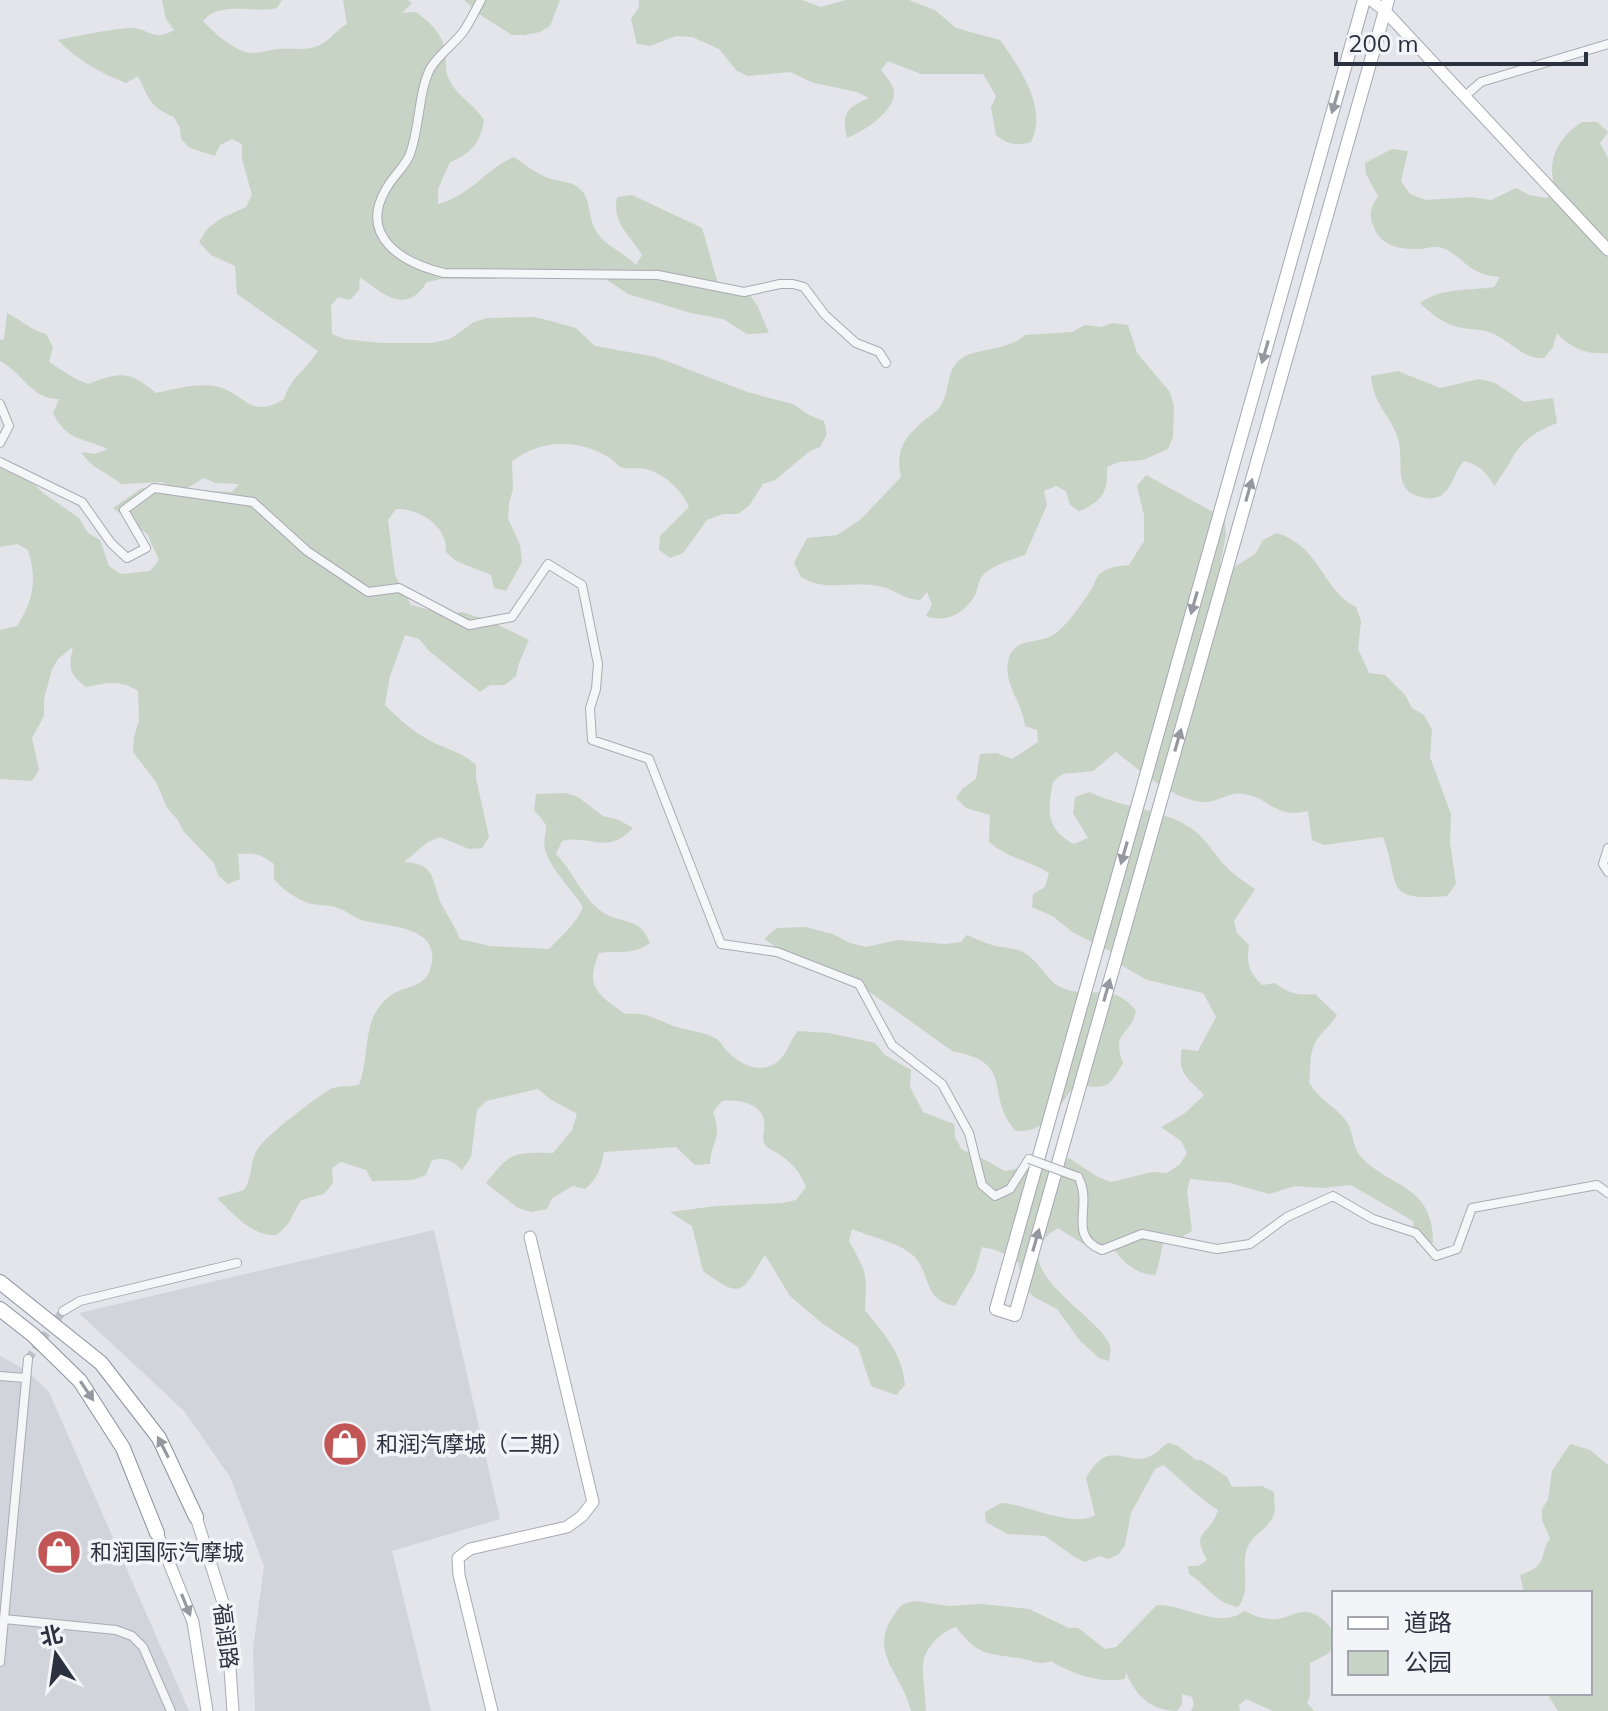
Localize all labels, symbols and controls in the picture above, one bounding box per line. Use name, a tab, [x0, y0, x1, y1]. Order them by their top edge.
scale bar	[1336, 16, 1586, 66]
text: 200 m	[1348, 28, 1419, 58]
one-way arrow	[1328, 91, 1341, 115]
one-way arrow	[1258, 340, 1270, 365]
one-way arrow	[1243, 477, 1256, 501]
one-way arrow	[1188, 590, 1200, 615]
one-way arrow	[1172, 727, 1185, 751]
one-way arrow	[1117, 841, 1130, 865]
one-way arrow	[1101, 977, 1114, 1001]
one-way arrow	[1030, 1228, 1043, 1252]
one-way arrow	[79, 1380, 93, 1402]
shop icon: 和润汽摩城（二期）	[321, 1420, 369, 1468]
place label: 和润汽摩城（二期）	[376, 1430, 574, 1458]
one-way arrow	[156, 1436, 170, 1458]
shop icon: 和润国际汽摩城	[35, 1528, 83, 1576]
place label: 和润国际汽摩城	[90, 1538, 244, 1566]
legend	[1332, 1591, 1592, 1695]
one-way arrow	[180, 1593, 193, 1617]
street label: 福润路	[208, 1602, 244, 1670]
text: 道路	[1404, 1607, 1452, 1637]
north arrow	[16, 1615, 96, 1695]
text: 北	[38, 1619, 65, 1652]
text: 公园	[1404, 1647, 1452, 1677]

